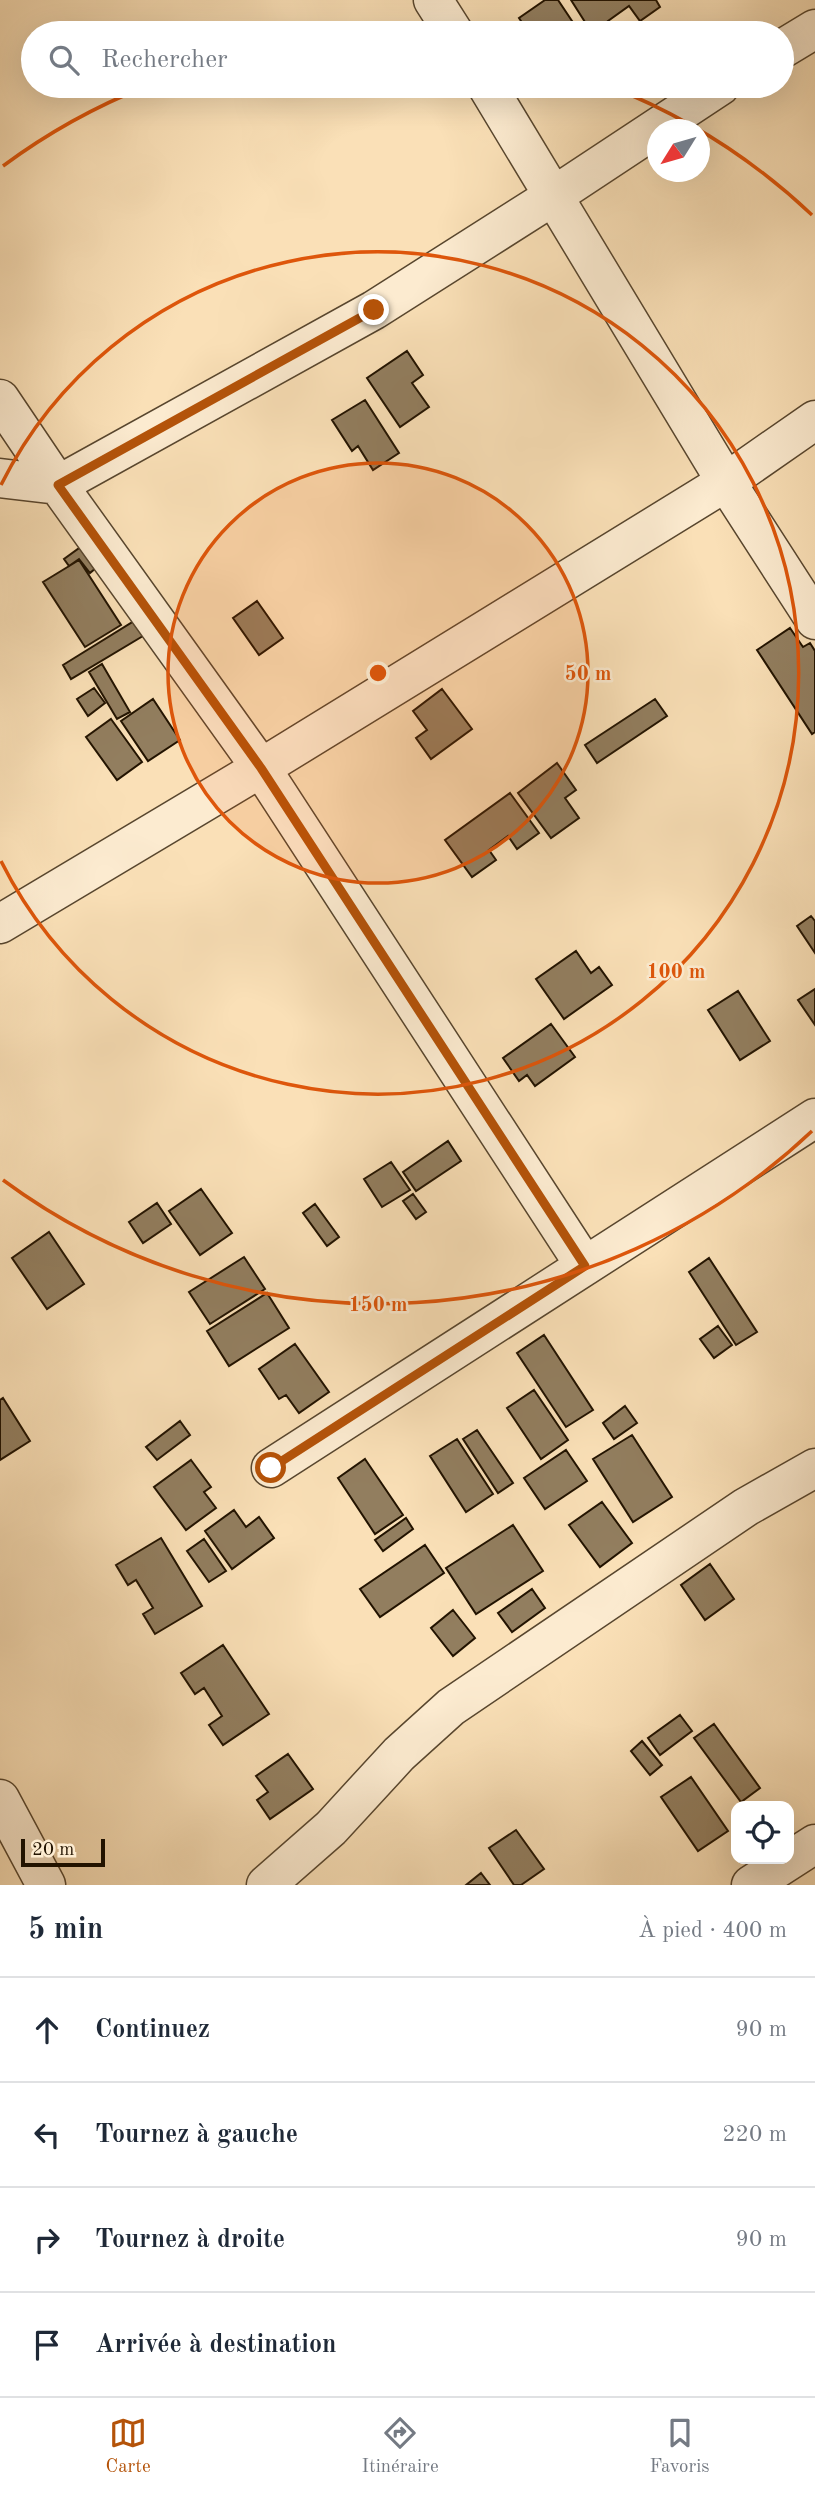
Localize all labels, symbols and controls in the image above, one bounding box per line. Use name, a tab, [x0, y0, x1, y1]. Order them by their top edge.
search box	[21, 21, 794, 98]
icon: search	[45, 41, 83, 79]
text: Rechercher	[101, 47, 228, 73]
north arrow	[647, 119, 710, 182]
route end	[358, 294, 389, 325]
centre of rings	[366, 661, 390, 685]
text: 50 m	[564, 664, 612, 685]
text: 100 m	[646, 962, 706, 983]
text: 150 m	[348, 1295, 408, 1316]
route start	[255, 1452, 286, 1483]
map controls	[731, 1801, 794, 1864]
button: locate	[731, 1801, 794, 1864]
scale bar	[21, 1836, 105, 1868]
text: 20 m	[32, 1841, 74, 1860]
text: 5 min	[28, 1915, 103, 1945]
text: À pied · 400 m	[638, 1919, 787, 1942]
icon: ahead	[28, 2011, 66, 2049]
text: Continuez	[95, 2017, 210, 2043]
text: 90 m	[736, 2018, 787, 2041]
icon: left	[28, 2116, 66, 2154]
text: Tournez à gauche	[95, 2122, 298, 2148]
text: 220 m	[722, 2123, 787, 2146]
icon: right	[28, 2221, 66, 2259]
text: Tournez à droite	[95, 2227, 285, 2253]
text: 90 m	[736, 2228, 787, 2251]
icon: arrive	[28, 2326, 66, 2364]
text: Arrivée à destination	[95, 2332, 337, 2358]
tab: Carte	[105, 2414, 151, 2479]
tab: Itinéraire	[362, 2414, 439, 2479]
tab: Favoris	[649, 2414, 710, 2479]

